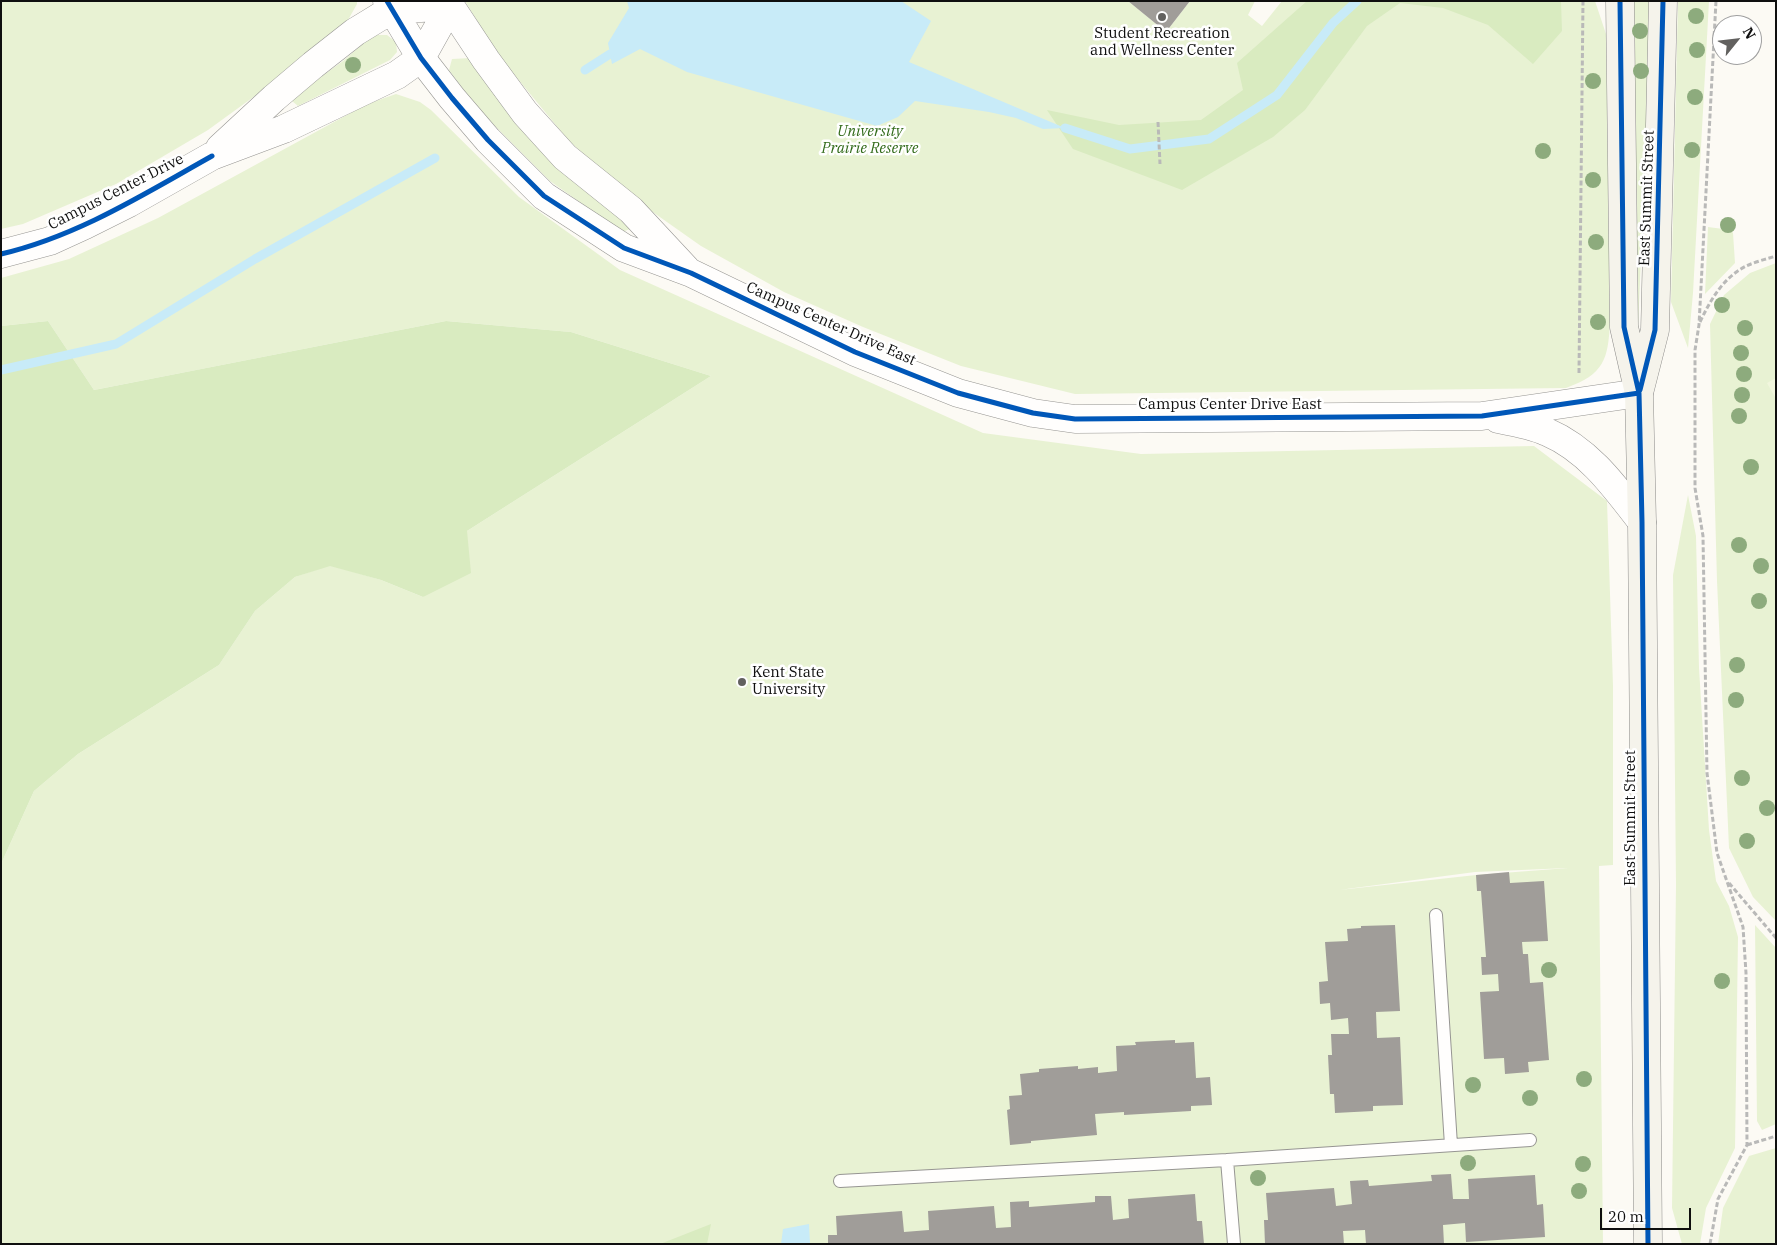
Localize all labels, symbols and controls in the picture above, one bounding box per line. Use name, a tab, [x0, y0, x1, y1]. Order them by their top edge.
marker: Student Recreation and Wellness Center	[1156, 11, 1168, 23]
north arrow	[1712, 15, 1762, 65]
text: N	[1739, 24, 1760, 42]
place label: Student Recreation and Wellness Center	[1090, 25, 1234, 60]
park label: University Prairie Reserve	[821, 123, 919, 158]
street label: East Summit Street	[1636, 130, 1658, 266]
street label: Campus Center Drive	[45, 150, 187, 234]
street label: Campus Center Drive East	[743, 278, 919, 370]
street label: Campus Center Drive East	[1138, 396, 1322, 414]
place label: Kent State University	[752, 664, 825, 699]
marker: Kent State University	[736, 676, 748, 688]
street label: East Summit Street	[1622, 750, 1640, 886]
scale bar	[1602, 1198, 1693, 1230]
text: 20 m	[1608, 1207, 1644, 1226]

